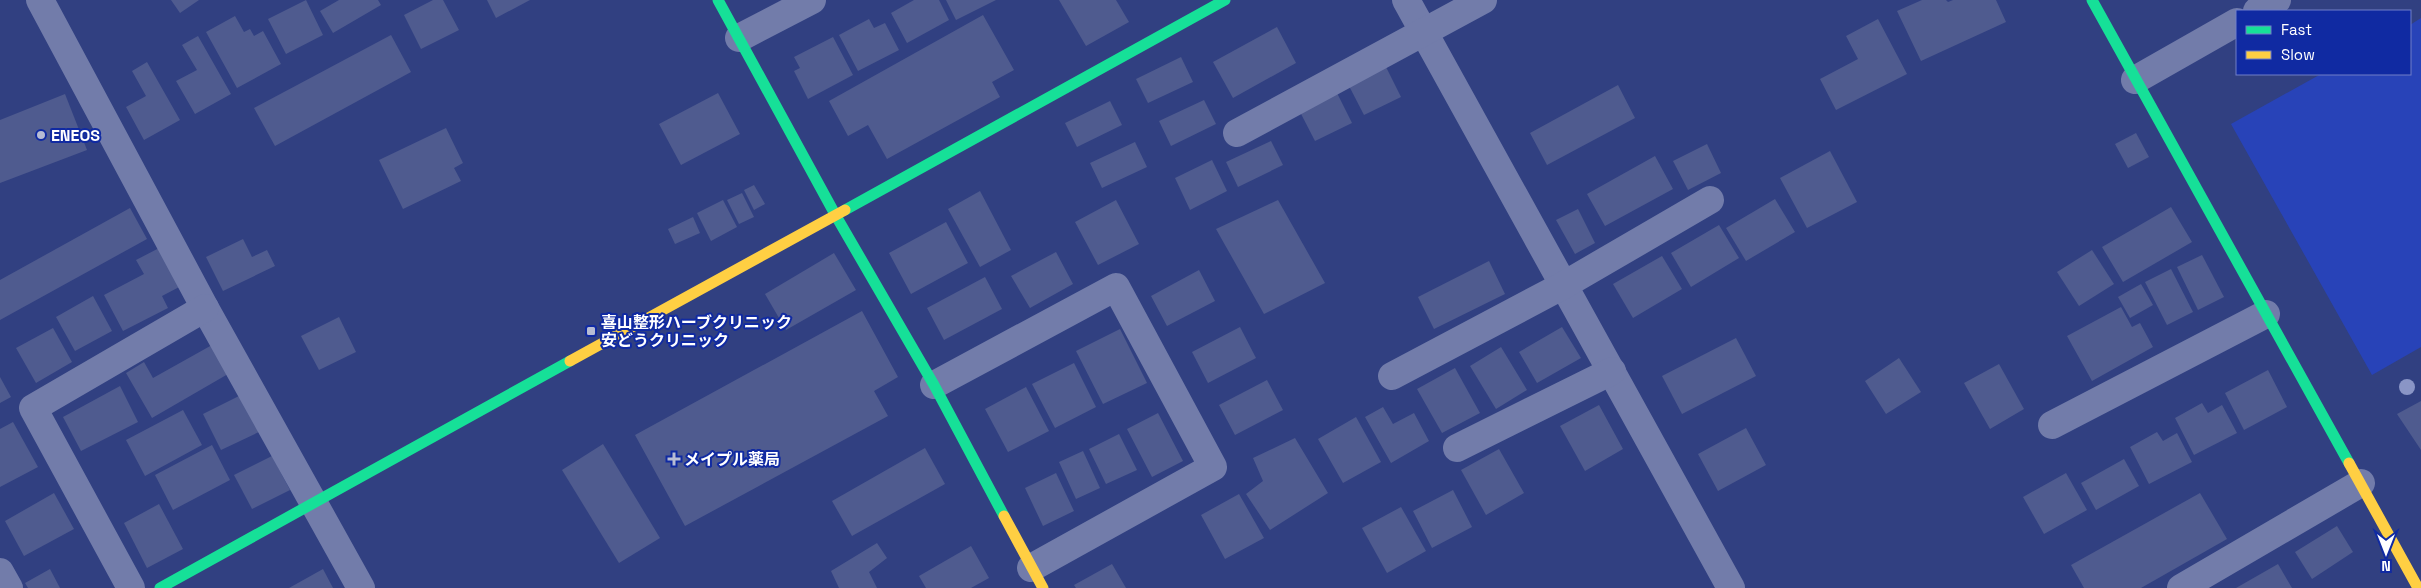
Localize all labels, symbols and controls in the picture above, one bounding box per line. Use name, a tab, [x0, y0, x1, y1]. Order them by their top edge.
legend	[2236, 10, 2411, 75]
text: Fast	[2281, 20, 2312, 39]
text: Slow	[2281, 45, 2315, 64]
place label: ENEOS	[51, 125, 100, 146]
marker: ENEOS	[35, 129, 47, 141]
place label: 喜山整形ハーブクリニック 安どうクリニック	[601, 312, 792, 351]
marker: 喜山整形ハーブクリニック 安どうクリニック	[585, 325, 597, 337]
place label: メイプル薬局	[684, 449, 780, 470]
marker: メイプル薬局	[668, 453, 680, 465]
north arrow	[2361, 528, 2411, 578]
text: N	[2381, 557, 2391, 575]

